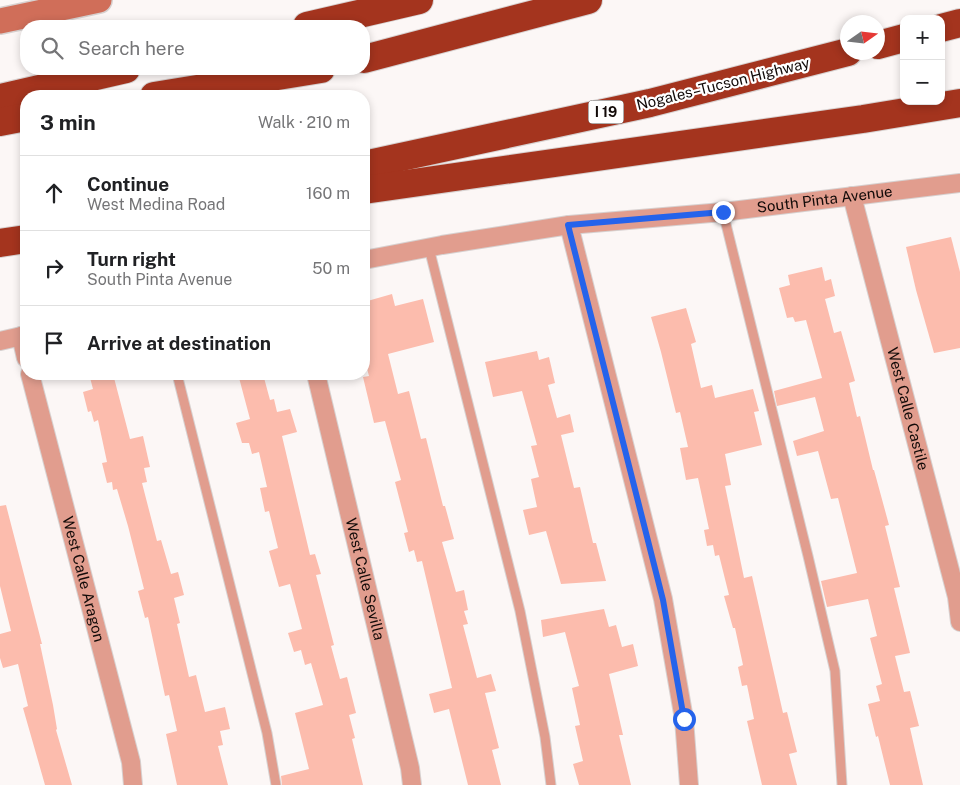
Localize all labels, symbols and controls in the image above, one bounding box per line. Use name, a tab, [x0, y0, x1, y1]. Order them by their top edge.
north arrow	[840, 15, 885, 60]
map controls	[900, 15, 945, 105]
button: +	[900, 15, 945, 60]
search box	[20, 20, 370, 75]
icon: search	[38, 34, 66, 62]
text: Search here	[78, 37, 185, 59]
street label: Nogales–Tucson Highway	[635, 54, 811, 113]
button: −	[900, 60, 945, 105]
road number: I 19	[588, 100, 624, 124]
text: 3 min	[40, 110, 96, 135]
text: Walk · 210 m	[258, 113, 350, 132]
text: Continue	[87, 173, 169, 195]
icon: ahead	[40, 179, 68, 207]
street label: South Pinta Avenue	[756, 182, 893, 216]
text: 160 m	[306, 184, 350, 203]
text: West Medina Road	[87, 195, 225, 214]
route end	[712, 201, 735, 224]
text: Turn right	[87, 248, 176, 270]
icon: right	[40, 254, 68, 282]
text: 50 m	[312, 259, 350, 278]
text: South Pinta Avenue	[87, 270, 232, 289]
icon: arrive	[40, 329, 68, 357]
text: Arrive at destination	[87, 332, 271, 354]
street label: West Calle Castile	[884, 345, 932, 472]
street label: West Calle Aragon	[59, 515, 108, 644]
street label: West Calle Sevilla	[343, 516, 388, 642]
route start	[673, 708, 696, 731]

